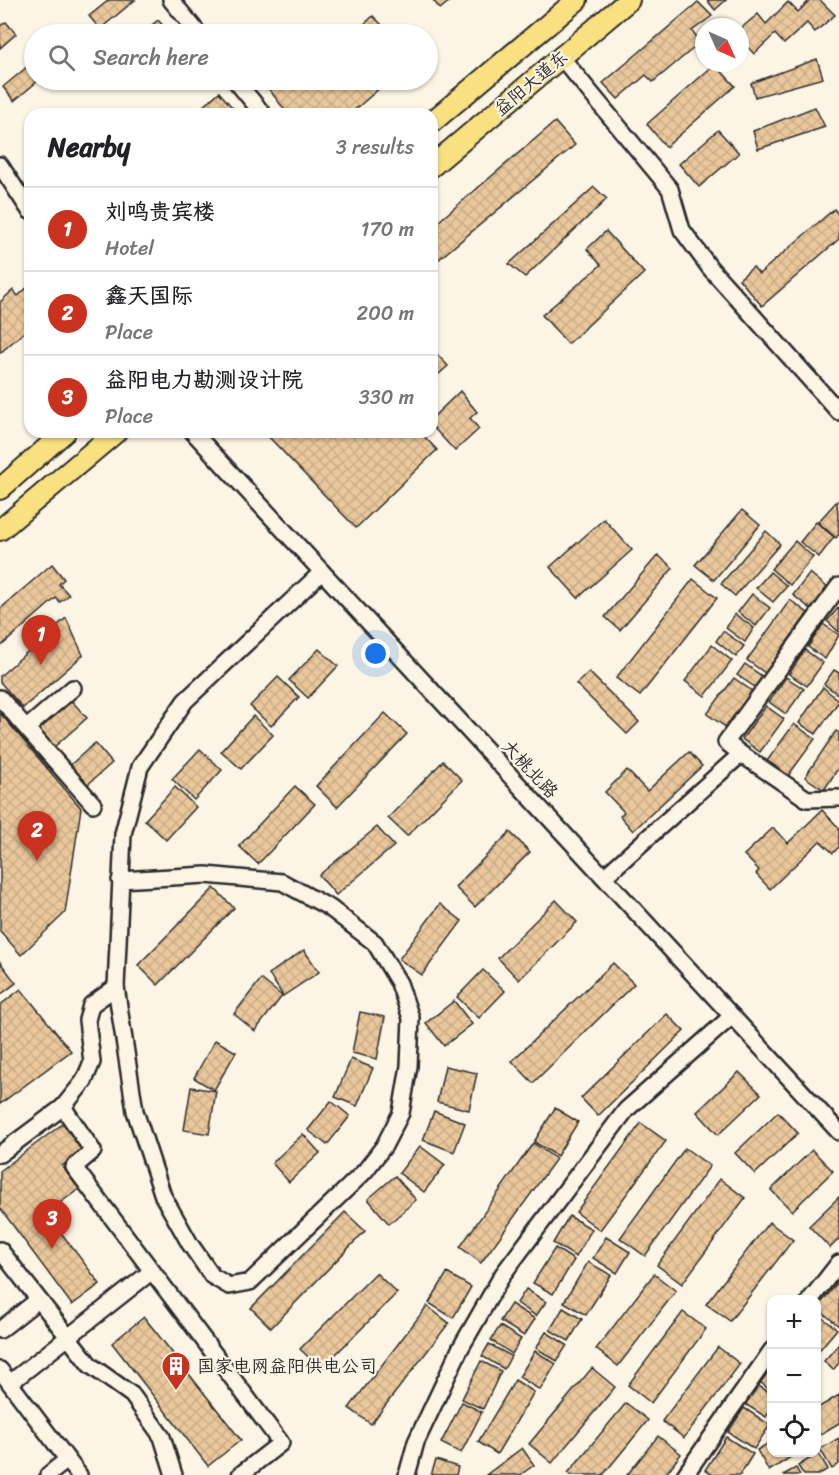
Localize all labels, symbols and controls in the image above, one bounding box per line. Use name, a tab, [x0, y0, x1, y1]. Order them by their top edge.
north arrow	[695, 18, 749, 72]
search box	[24, 24, 438, 90]
text: Search here	[93, 38, 209, 77]
icon: search	[45, 41, 78, 74]
street label: 益阳大道东	[486, 42, 576, 124]
text: Nearby	[48, 124, 130, 170]
text: 3 results	[336, 130, 414, 165]
text: 刘鸣贵宾楼	[105, 192, 215, 231]
text: 1	[63, 212, 72, 247]
text: 170 m	[361, 212, 414, 247]
text: Hotel	[105, 231, 154, 266]
text: 鑫天国际	[105, 276, 193, 315]
text: 2	[62, 296, 73, 331]
text: 200 m	[357, 296, 414, 331]
text: Place	[105, 315, 153, 350]
text: 益阳电力勘测设计院	[105, 360, 303, 399]
text: 3	[62, 380, 73, 415]
text: 330 m	[359, 380, 414, 415]
text: Place	[105, 399, 153, 434]
pin: 1	[22, 616, 60, 665]
your location	[361, 639, 390, 668]
street label: 大桃北路	[494, 732, 566, 806]
pin: 2	[18, 812, 57, 861]
pin: 3	[32, 1200, 72, 1249]
map controls	[767, 1295, 821, 1457]
button: +	[767, 1295, 821, 1349]
button: −	[767, 1349, 821, 1403]
building icon: 国家电网益阳供电公司	[160, 1350, 192, 1392]
place label: 国家电网益阳供电公司	[197, 1350, 377, 1382]
button: locate	[767, 1403, 821, 1457]

